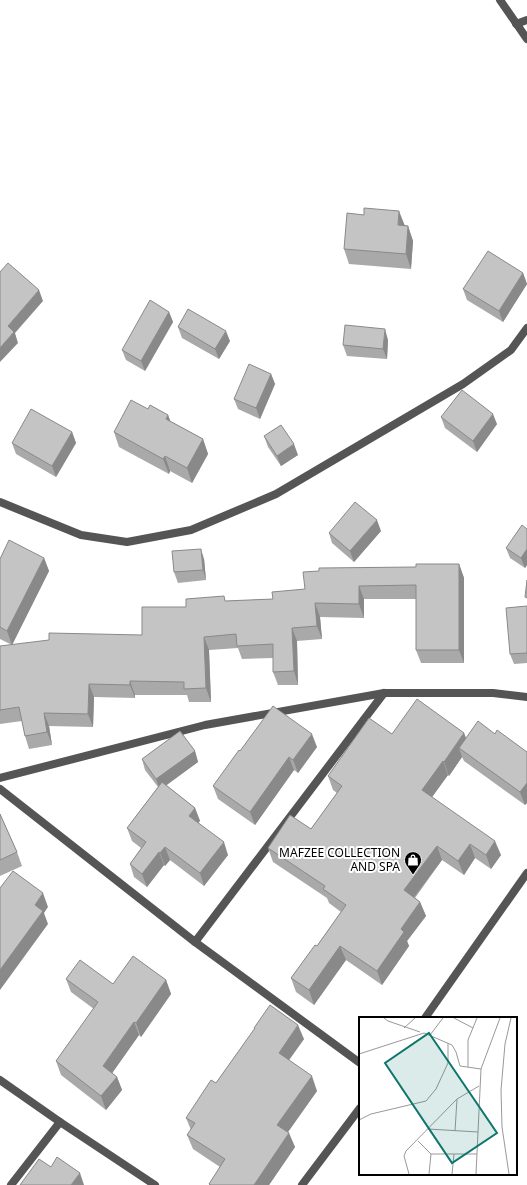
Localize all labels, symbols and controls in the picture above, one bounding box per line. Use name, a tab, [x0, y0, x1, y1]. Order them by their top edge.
place label: MAFZEE COLLECTION AND SPA	[279, 844, 400, 875]
shop icon: MAFZEE COLLECTION AND SPA	[403, 850, 423, 875]
inset map	[359, 1017, 517, 1175]

